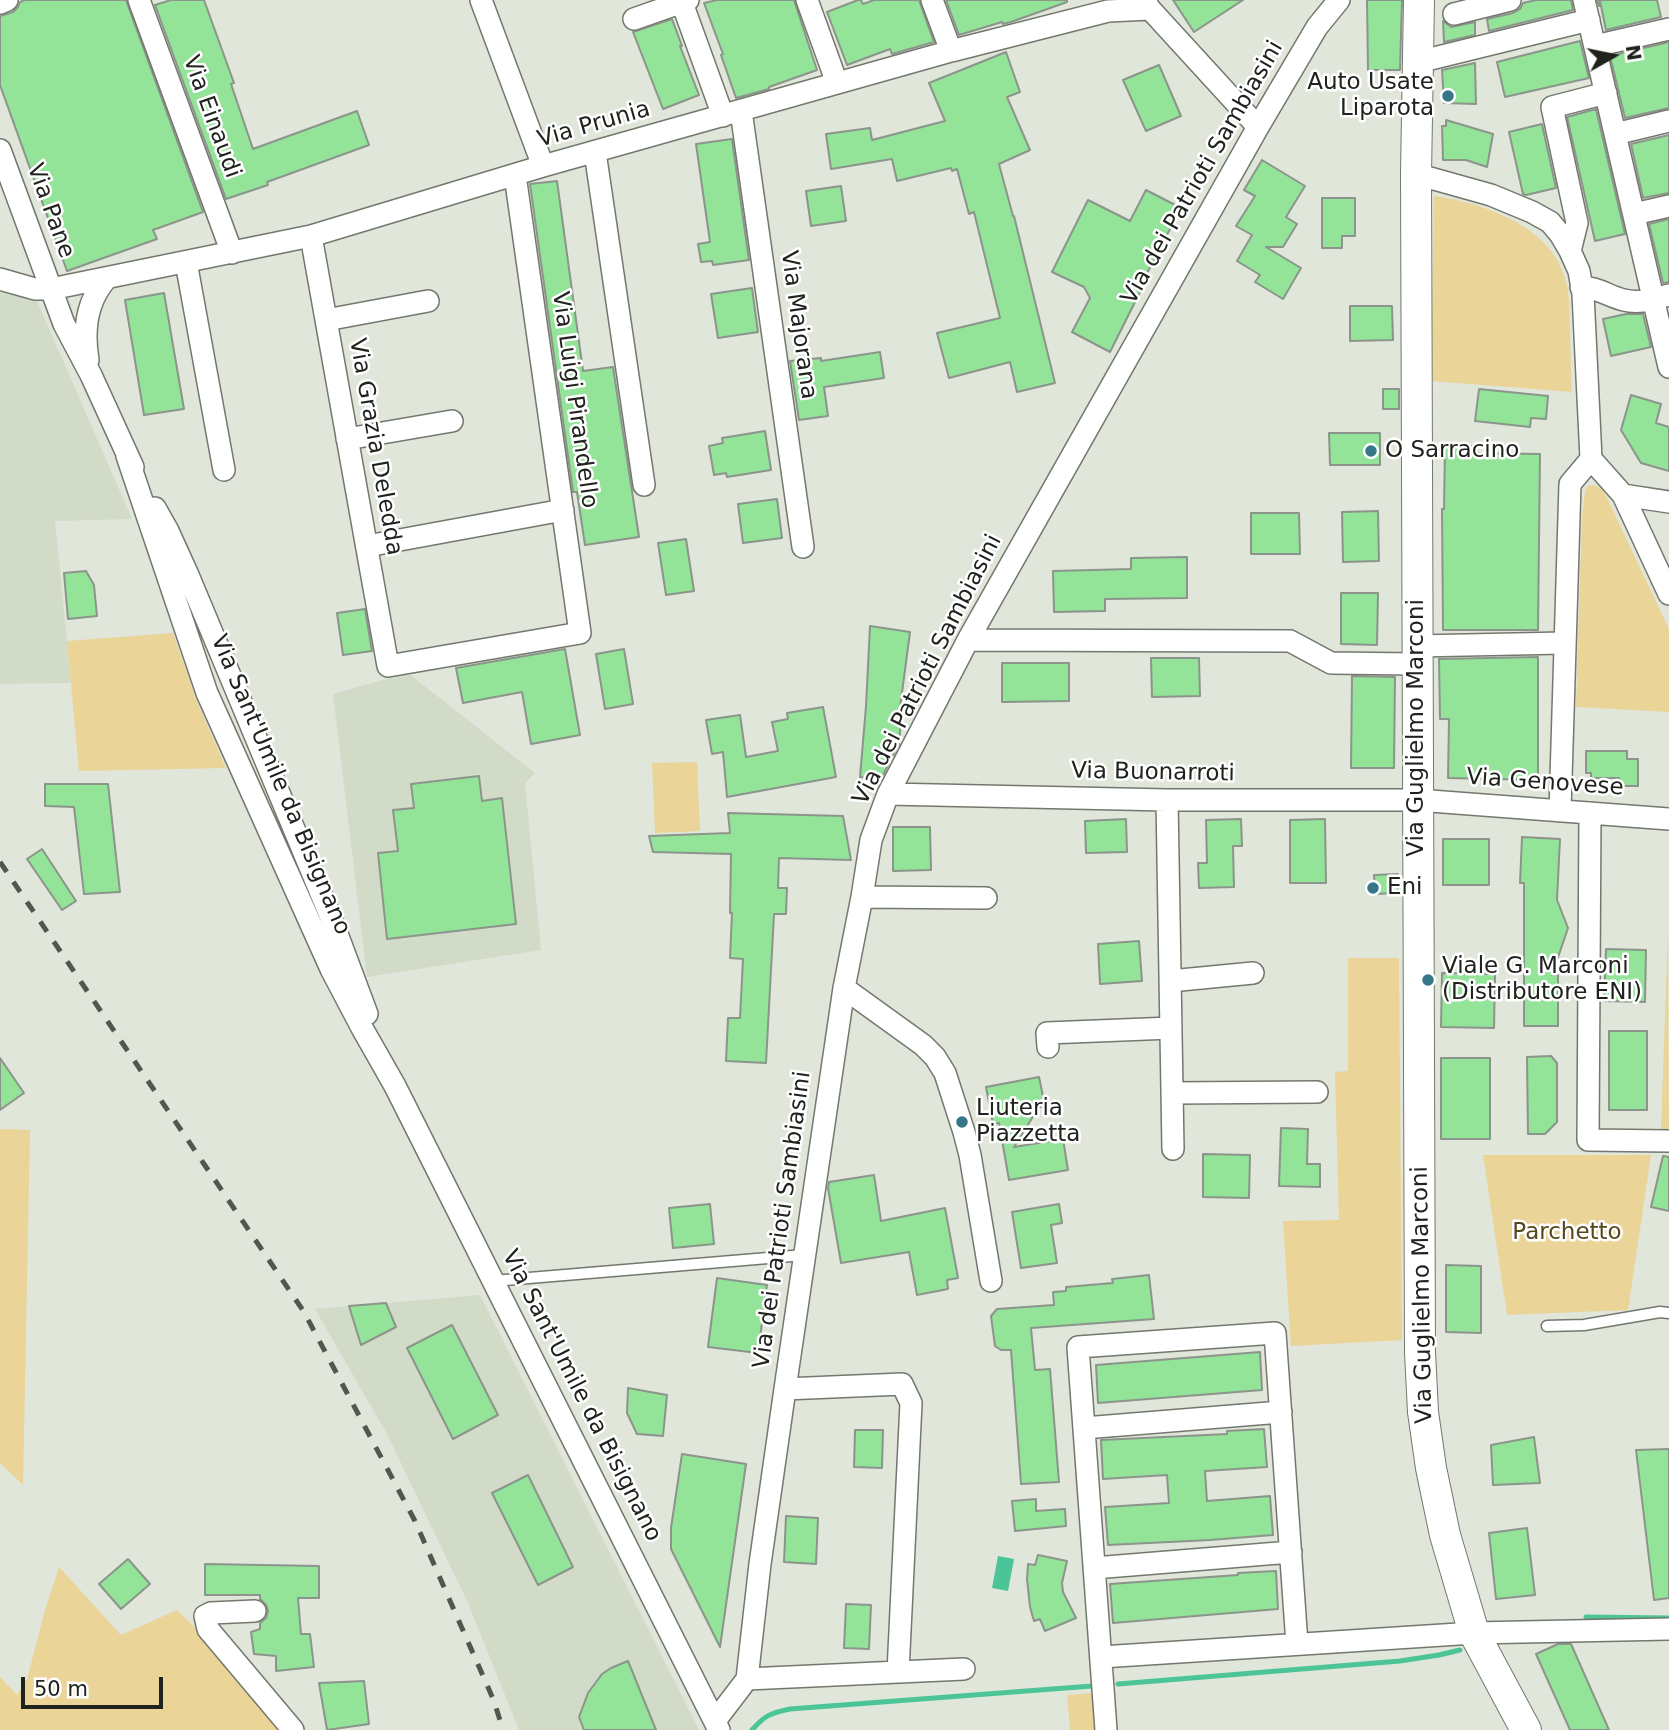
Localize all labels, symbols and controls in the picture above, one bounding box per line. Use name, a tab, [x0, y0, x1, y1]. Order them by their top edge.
north arrow	[1578, 21, 1648, 91]
street label: Via dei Patrioti Sambiasini	[1116, 36, 1290, 310]
text: N	[1622, 43, 1646, 62]
street label: Via Einaudi	[176, 52, 246, 182]
place label: Auto Usate Liparota	[1307, 69, 1434, 123]
marker: Auto Usate Liparota	[1440, 88, 1456, 104]
street label: Via Prunia	[535, 96, 653, 154]
street label: Via Pane	[20, 160, 80, 262]
street label: Via Majorana	[774, 249, 822, 401]
street label: Via Luigi Pirandello	[545, 290, 603, 510]
street label: Via Grazia Deledda	[342, 336, 408, 558]
place label: O Sarracino	[1385, 437, 1519, 465]
marker: O Sarracino	[1363, 443, 1379, 459]
street label: Via dei Patrioti Sambiasini	[848, 530, 1008, 810]
street label: Via Guglielmo Marconi	[1403, 599, 1431, 857]
street label: Via Sant'Umile da Bisignano	[204, 631, 356, 939]
street label: Via Buonarroti	[1071, 758, 1235, 788]
street label: Via Genovese	[1465, 764, 1625, 802]
place label: Eni	[1387, 874, 1422, 902]
marker: Eni	[1365, 880, 1381, 896]
place label: Viale G. Marconi (Distributore ENI)	[1442, 953, 1642, 1007]
marker: Viale G. Marconi (Distributore ENI)	[1420, 972, 1436, 988]
street label: Via dei Patrioti Sambiasini	[748, 1070, 818, 1370]
place label: Liuteria Piazzetta	[976, 1095, 1080, 1149]
marker: Liuteria Piazzetta	[954, 1114, 970, 1130]
street label: Via Guglielmo Marconi	[1407, 1166, 1439, 1424]
park label: Parchetto	[1512, 1219, 1622, 1247]
street label: Via Sant'Umile da Bisignano	[495, 1246, 667, 1546]
scale bar	[24, 1664, 166, 1708]
text: 50 m	[34, 1677, 88, 1701]

